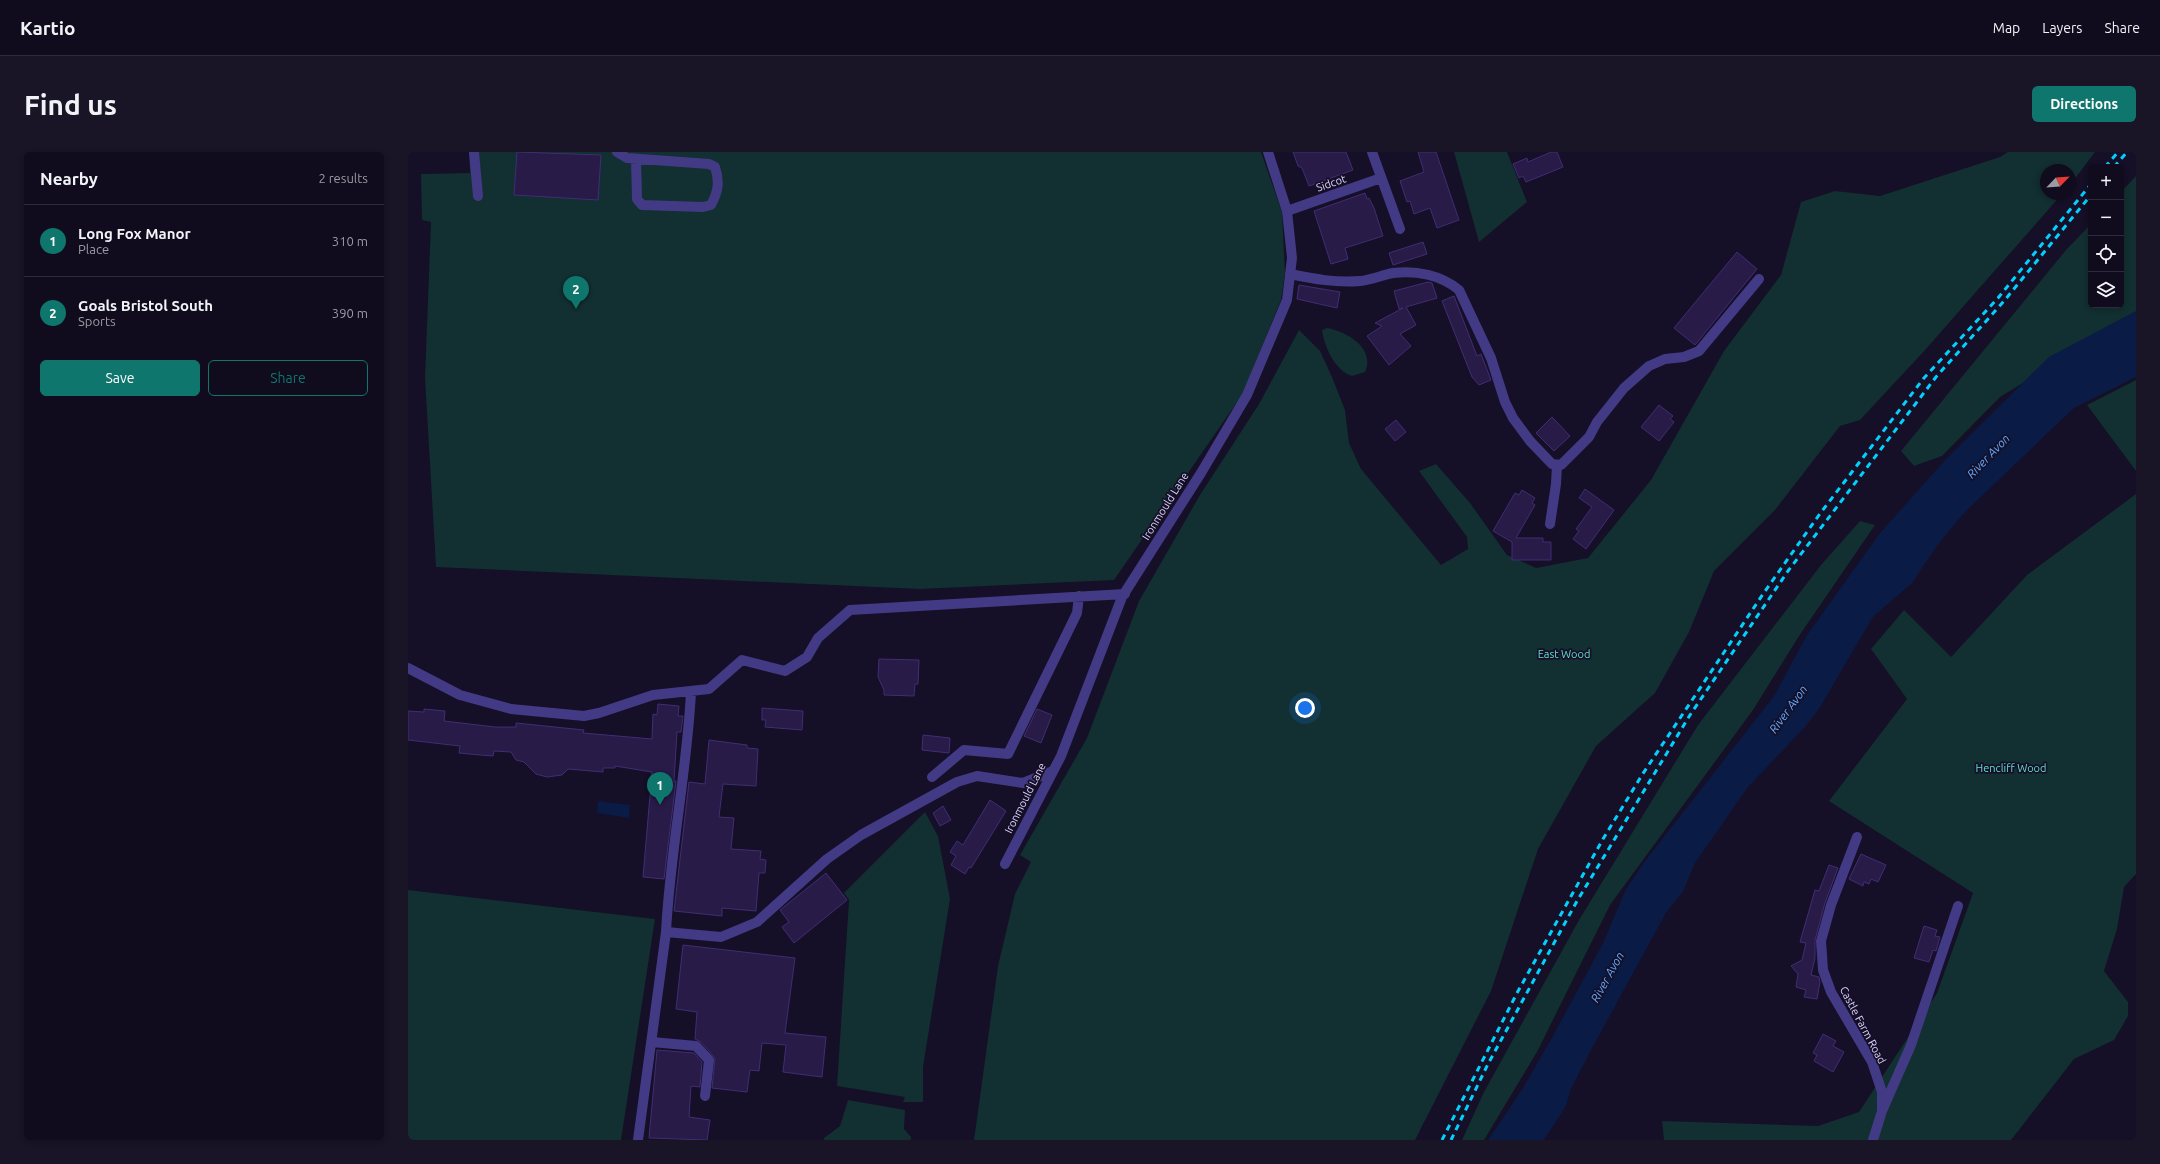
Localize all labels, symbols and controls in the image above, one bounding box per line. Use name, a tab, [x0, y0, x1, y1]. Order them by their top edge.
text: Kartio	[20, 17, 76, 39]
text: Map	[1993, 20, 2020, 36]
text: Layers	[2042, 20, 2082, 36]
text: Share	[2104, 20, 2140, 36]
button: Directions	[2032, 86, 2136, 122]
text: Find us	[24, 89, 117, 120]
north arrow	[2040, 164, 2076, 200]
map controls	[2088, 164, 2124, 308]
button: +	[2088, 164, 2124, 200]
text: Nearby	[40, 169, 98, 188]
text: 2 results	[318, 171, 368, 185]
street label: Sidcot	[1315, 172, 1348, 194]
button: −	[2088, 200, 2124, 236]
text: Long Fox Manor	[78, 225, 191, 242]
text: 1	[49, 234, 57, 248]
text: 310 m	[332, 234, 368, 248]
button: locate	[2088, 236, 2124, 272]
text: Place	[78, 242, 109, 256]
button: layers	[2088, 272, 2124, 308]
pin: 2	[563, 276, 589, 309]
text: Goals Bristol South	[78, 297, 213, 314]
text: 2	[49, 306, 57, 320]
text: 390 m	[332, 306, 368, 320]
text: Sports	[78, 314, 116, 328]
button: Save	[40, 360, 200, 396]
button: Share	[208, 360, 368, 396]
water label: River Avon	[1964, 431, 2012, 481]
street label: Ironmould Lane	[1139, 470, 1191, 542]
park label: East Wood	[1538, 648, 1590, 660]
water label: River Avon	[1766, 683, 1810, 735]
your location	[1295, 698, 1315, 718]
street label: Ironmould Lane	[1002, 761, 1048, 835]
park label: Hencliff Wood	[1976, 762, 2046, 774]
pin: 1	[647, 772, 673, 805]
water label: River Avon	[1588, 950, 1626, 1004]
street label: Castle Farm Road	[1838, 984, 1888, 1066]

